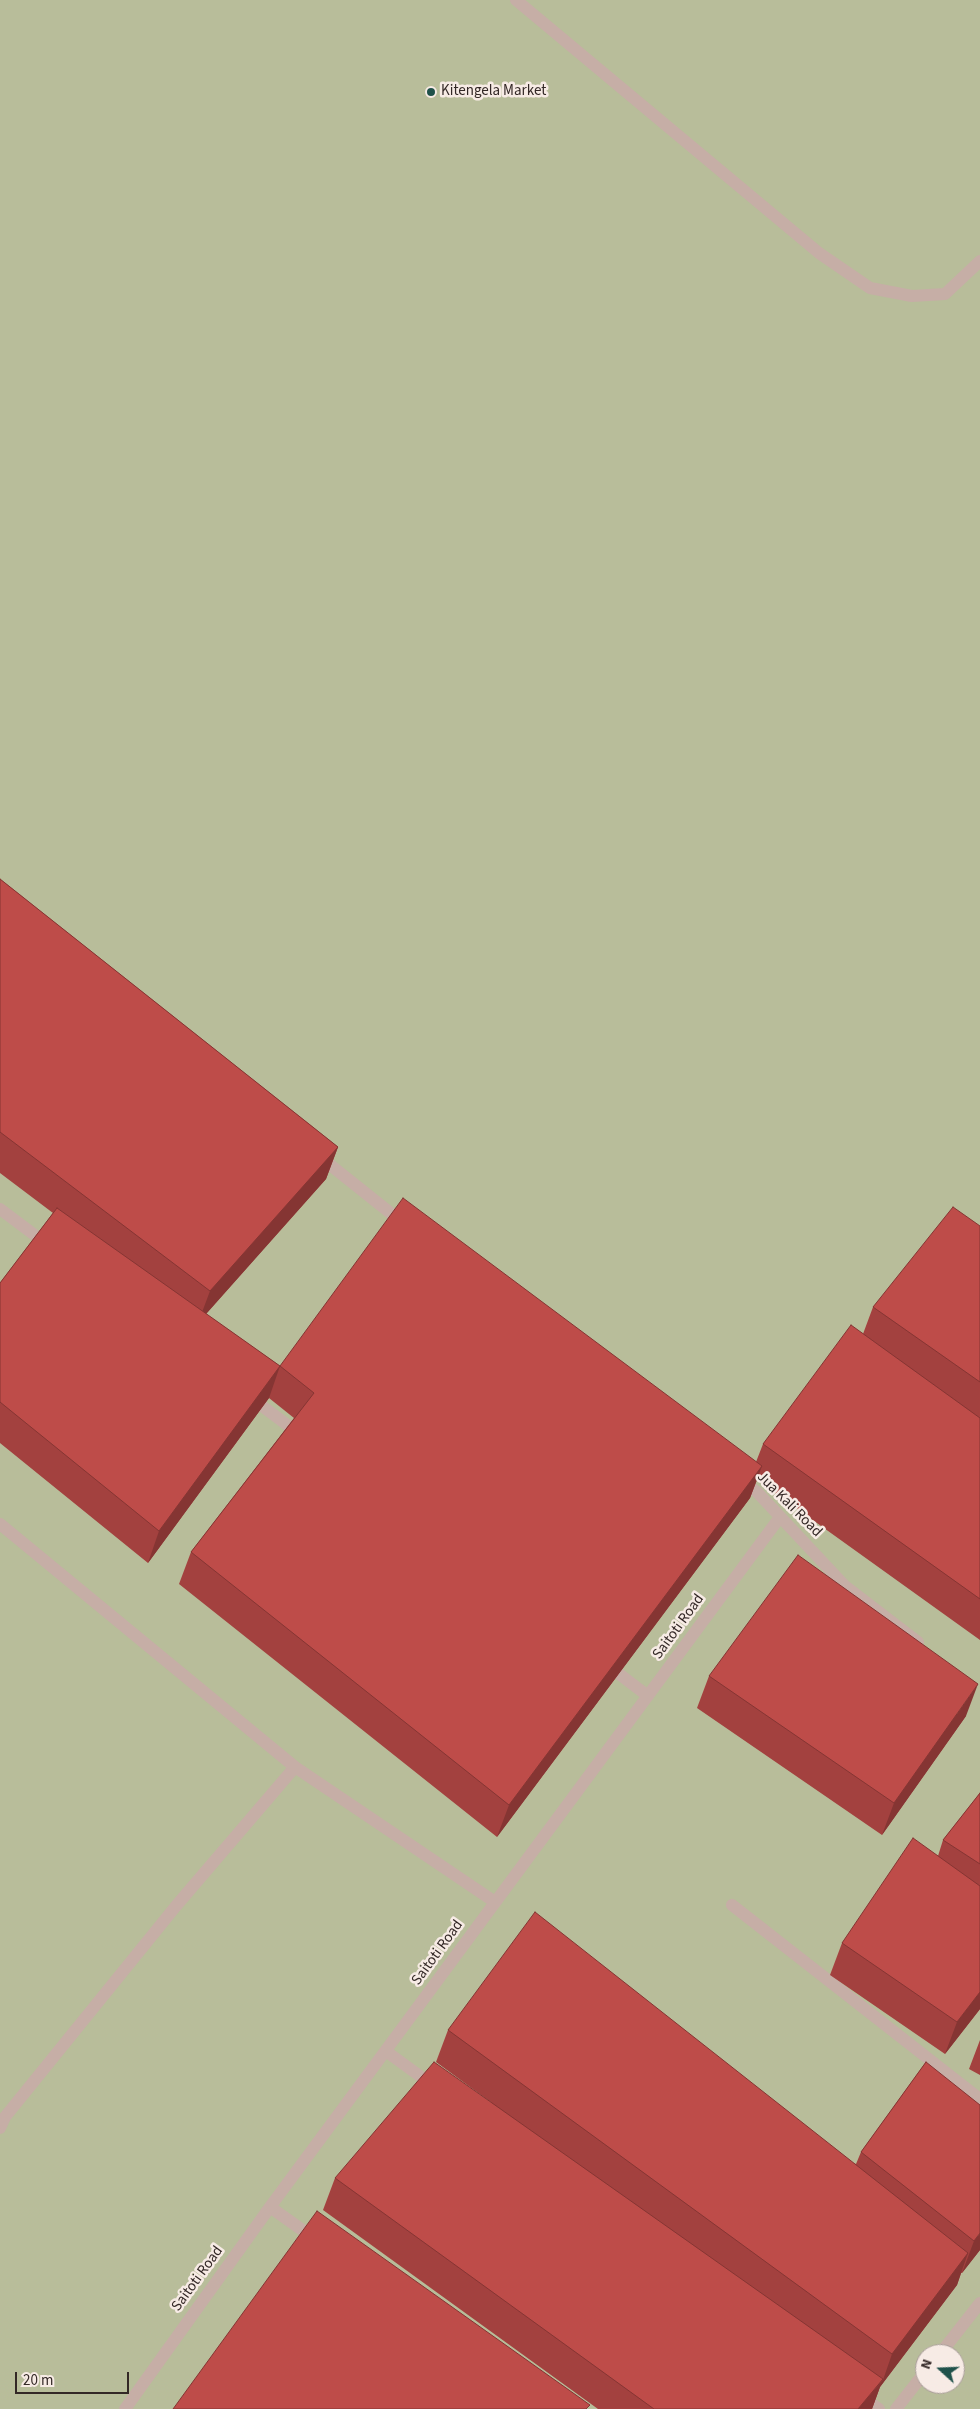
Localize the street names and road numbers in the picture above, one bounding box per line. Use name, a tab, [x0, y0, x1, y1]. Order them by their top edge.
street label: Jua Kali Road	[753, 1469, 825, 1541]
street label: Saitoti Road	[649, 1591, 709, 1663]
street label: Saitoti Road	[408, 1917, 468, 1989]
street label: Saitoti Road	[168, 2243, 228, 2315]

